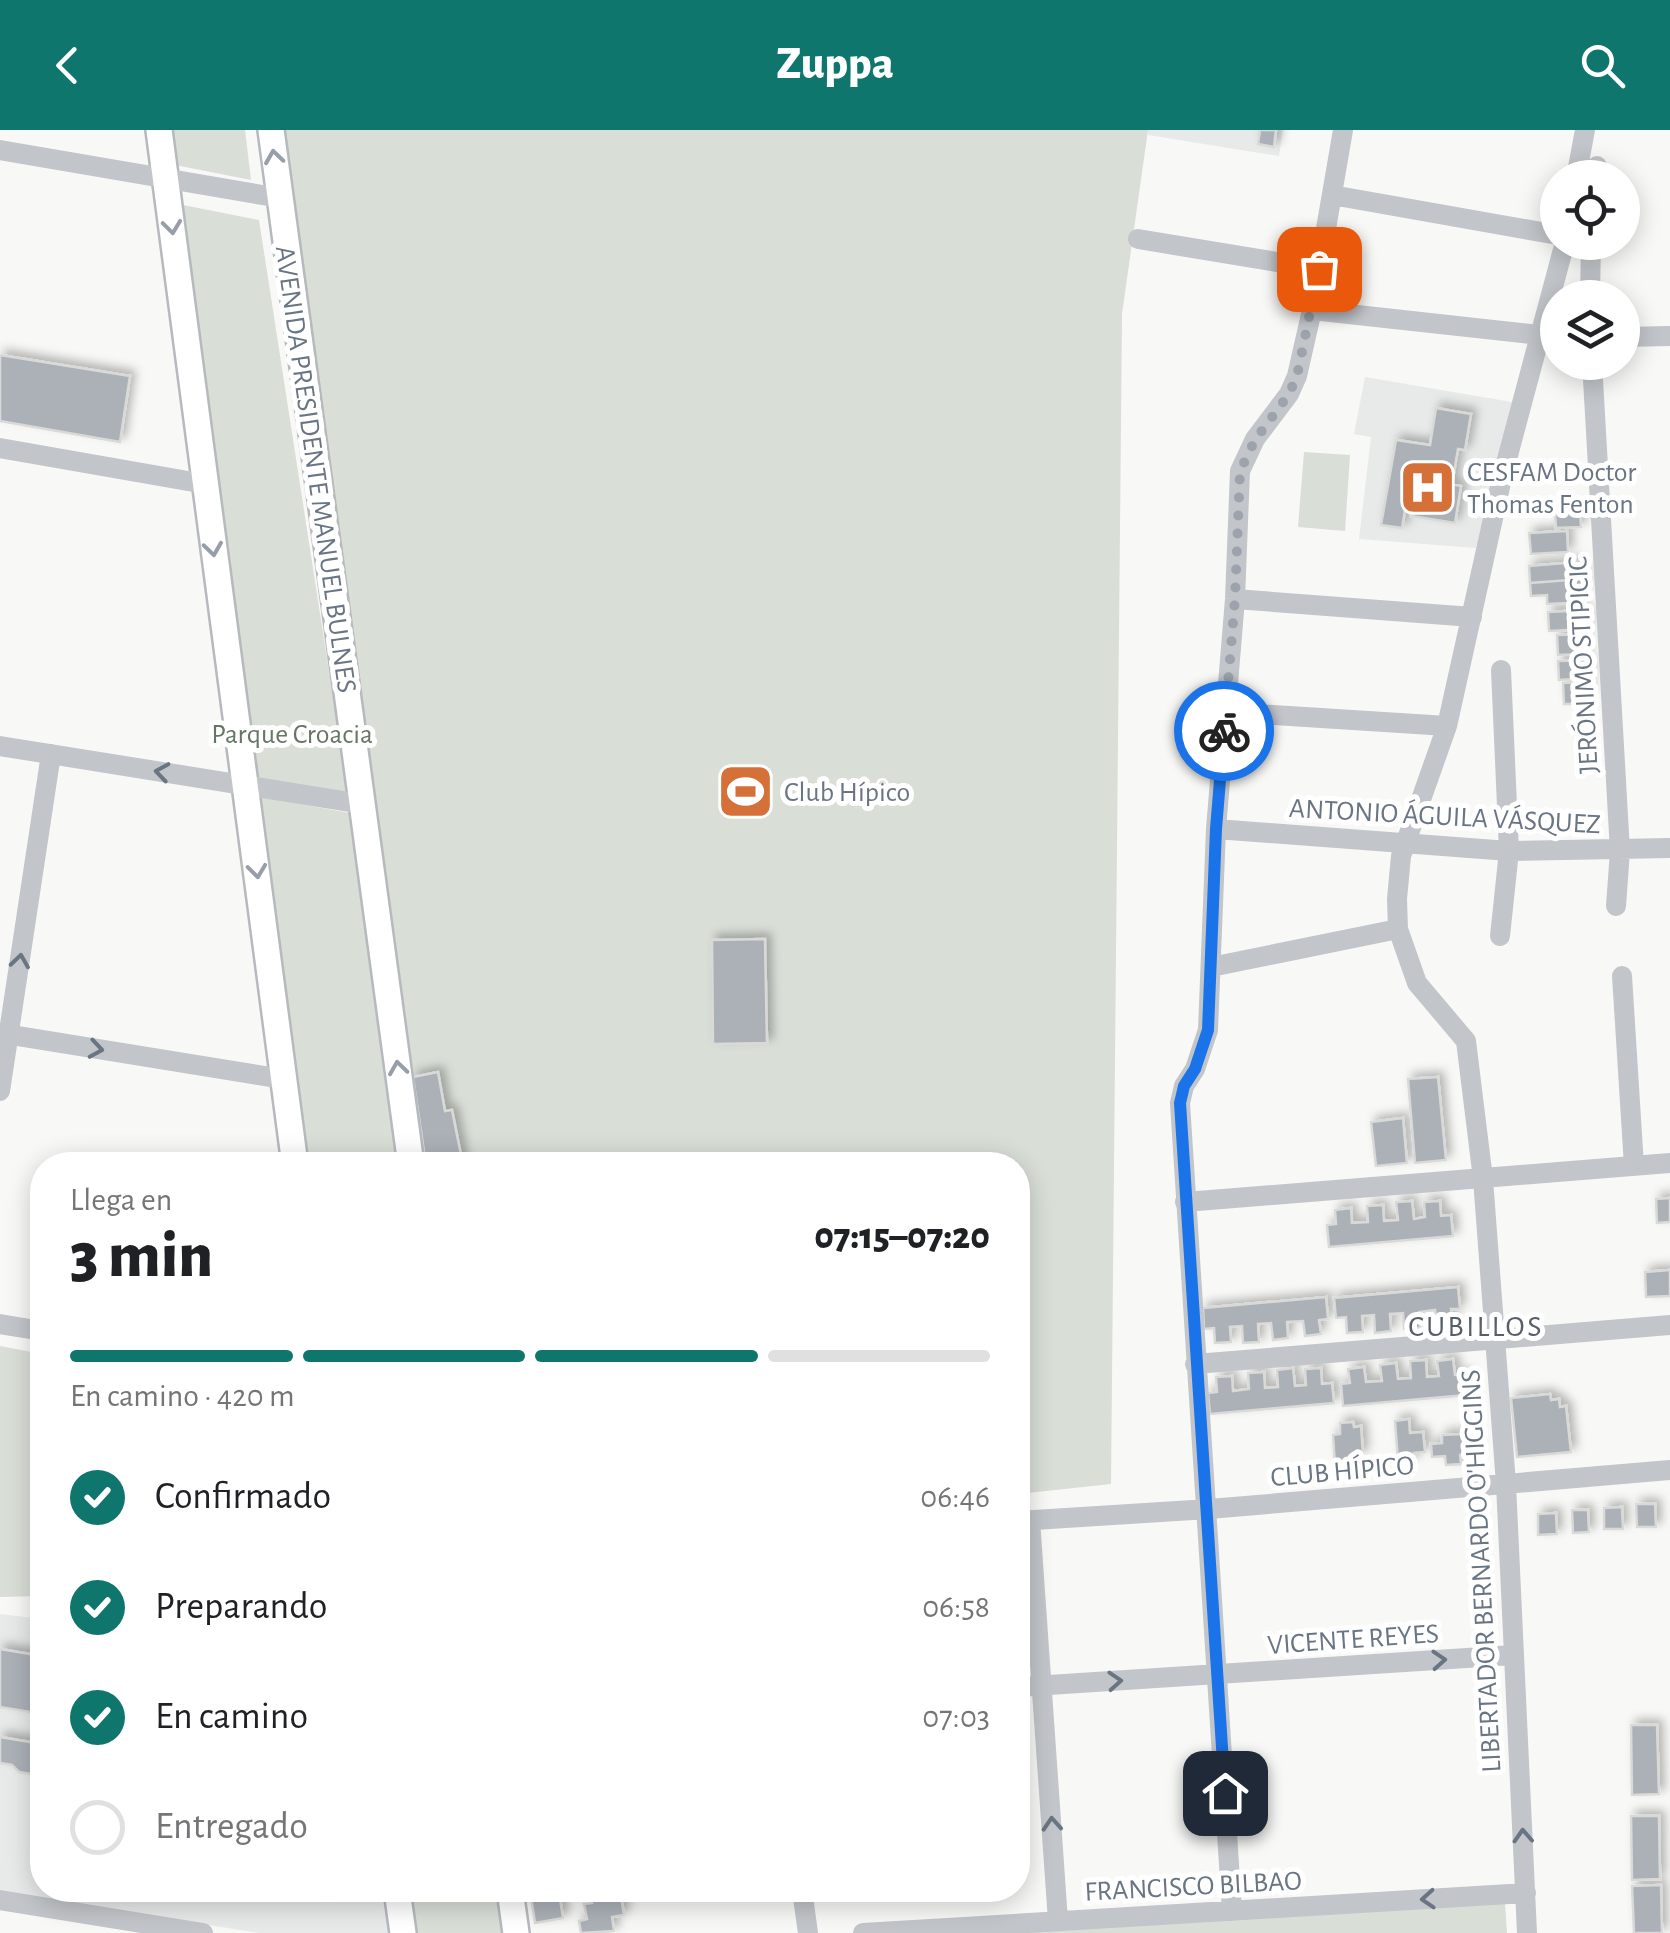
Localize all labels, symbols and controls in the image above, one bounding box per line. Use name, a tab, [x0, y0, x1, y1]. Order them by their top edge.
icon: back	[40, 38, 95, 93]
icon: search	[1575, 38, 1630, 93]
text: Zuppa	[776, 42, 894, 87]
one-way arrow	[265, 148, 286, 165]
map controls	[1540, 160, 1640, 380]
button: locate	[1540, 160, 1640, 260]
one-way arrow	[161, 219, 182, 235]
pin	[1277, 227, 1362, 312]
icon: bag	[1292, 242, 1347, 297]
street label: AVENIDA PRESIDENTE MANUEL BULNES	[270, 244, 360, 695]
button: layers	[1540, 280, 1640, 380]
hospital icon: CESFAM Doctor Thomas Fenton	[1398, 457, 1458, 517]
place label: CESFAM Doctor Thomas Fenton	[1467, 459, 1636, 519]
one-way arrow	[202, 541, 223, 557]
street label: JERÓNIMO STIPICIC	[1561, 555, 1604, 775]
courier	[1174, 681, 1274, 781]
icon: bike	[1197, 704, 1252, 759]
park label: Parque Croacia	[211, 721, 373, 749]
sports icon: Club Hípico	[715, 761, 775, 821]
one-way arrow	[154, 762, 171, 783]
place label: Club Hípico	[784, 779, 910, 807]
street label: ANTONIO ÁGUILA VÁSQUEZ	[1288, 792, 1602, 839]
one-way arrow	[245, 863, 266, 880]
one-way arrow	[9, 952, 30, 969]
one-way arrow	[88, 1038, 104, 1059]
one-way arrow	[388, 1060, 409, 1076]
text: Llega en	[70, 1184, 172, 1216]
text: 07:15–07:20	[814, 1218, 990, 1256]
text: 3 min	[70, 1224, 213, 1289]
district label: CUBILLOS	[1408, 1312, 1544, 1342]
street label: LIBERTADOR BERNARDO O'HIGGINS	[1457, 1369, 1507, 1773]
text: En camino · 420 m	[70, 1380, 295, 1412]
street label: CLUB HÍPICO	[1269, 1449, 1415, 1492]
icon: check	[70, 1470, 125, 1525]
text: Confirmado	[155, 1478, 331, 1516]
text: 06:46	[920, 1481, 990, 1513]
icon: check	[70, 1580, 125, 1635]
text: Preparando	[155, 1588, 328, 1626]
text: 06:58	[922, 1591, 990, 1623]
street label: VICENTE REYES	[1266, 1620, 1440, 1660]
one-way arrow	[1432, 1650, 1448, 1671]
one-way arrow	[1107, 1671, 1123, 1692]
icon: check	[70, 1690, 125, 1745]
text: En camino	[155, 1698, 308, 1736]
text: 07:03	[922, 1701, 990, 1733]
pin	[1183, 1751, 1268, 1836]
icon: home	[1198, 1766, 1253, 1821]
text: Entregado	[155, 1808, 308, 1846]
one-way arrow	[1041, 1815, 1063, 1831]
one-way arrow	[1513, 1827, 1534, 1843]
street label: FRANCISCO BILBAO	[1084, 1867, 1302, 1907]
one-way arrow	[1420, 1888, 1436, 1909]

